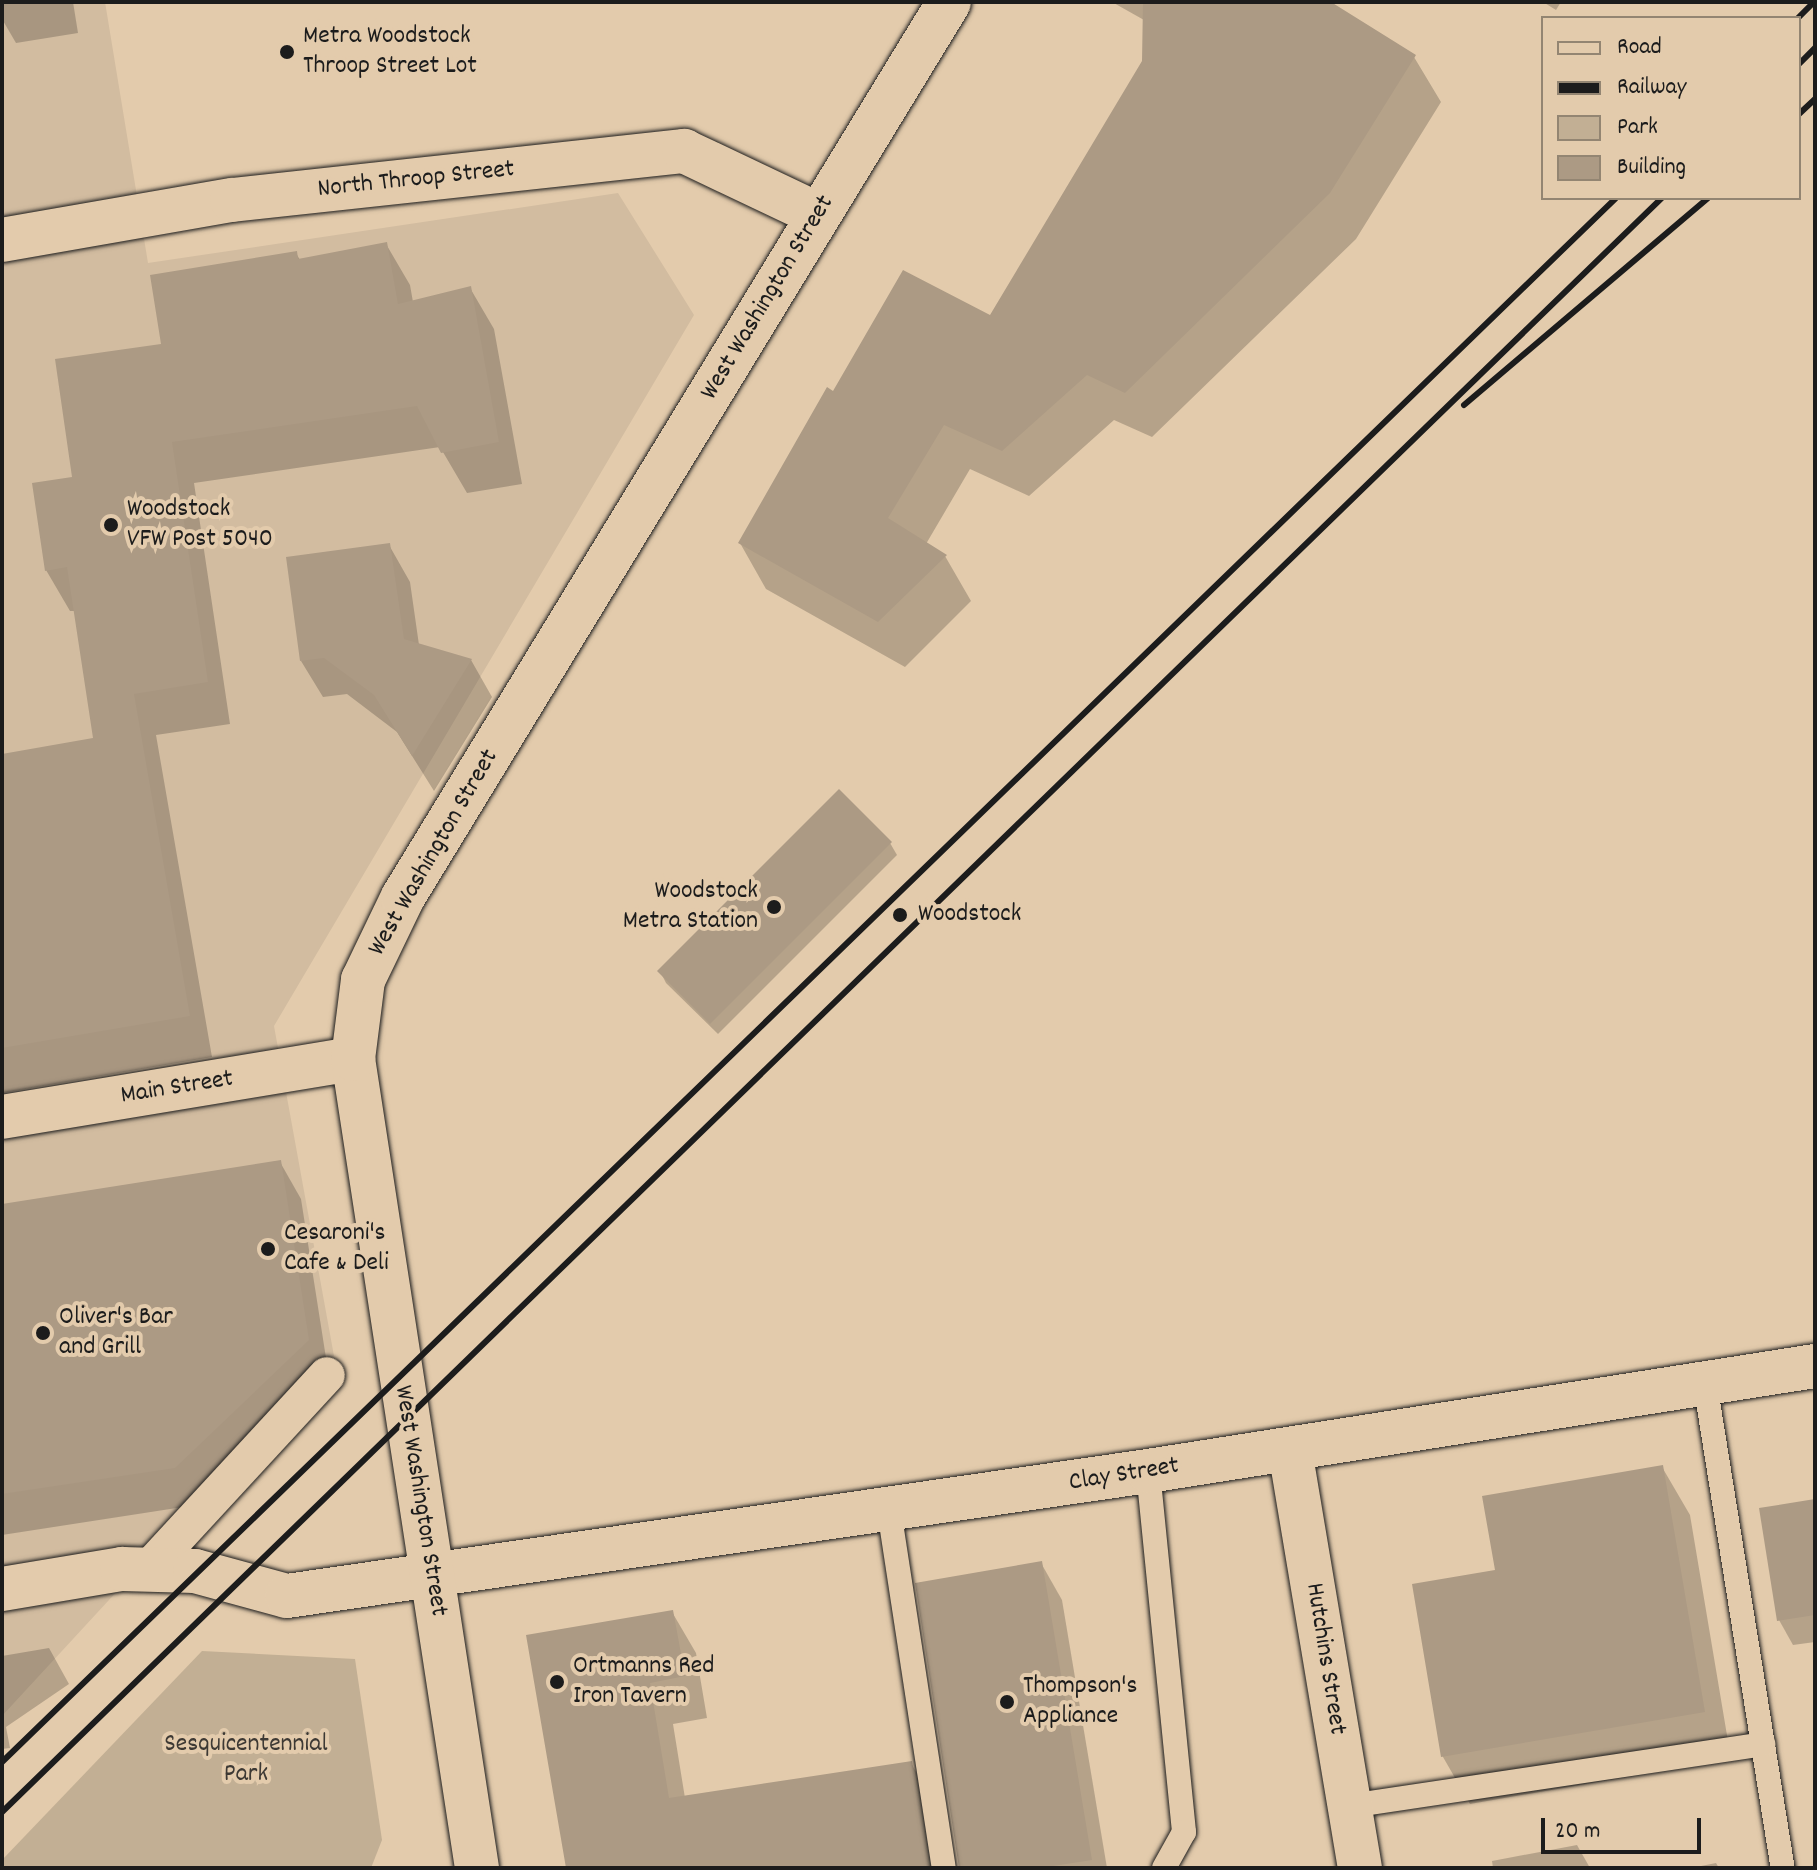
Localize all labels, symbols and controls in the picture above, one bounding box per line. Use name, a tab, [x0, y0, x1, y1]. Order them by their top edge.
legend	[1541, 16, 1801, 200]
place label: Metra Woodstock Throop Street Lot	[303, 21, 477, 82]
text: Road	[1617, 31, 1662, 65]
marker: Metra Woodstock Throop Street Lot	[278, 43, 296, 61]
text: Railway	[1617, 71, 1686, 105]
text: Park	[1617, 111, 1658, 145]
text: Building	[1617, 151, 1686, 185]
street label: North Throop Street	[316, 154, 516, 206]
street label: West Washington Street	[695, 190, 841, 406]
place label: Woodstock VFW Post 5040	[127, 494, 273, 556]
marker: Woodstock VFW Post 5040	[102, 516, 120, 534]
street label: West Washington Street	[362, 744, 506, 962]
place label: Woodstock Metra Station	[623, 876, 758, 938]
marker: Woodstock Metra Station	[765, 898, 783, 916]
place label: Woodstock	[918, 899, 1021, 931]
marker: Woodstock	[889, 904, 911, 926]
street label: Main Street	[119, 1064, 235, 1112]
place label: Cesaroni's Cafe & Deli	[284, 1218, 389, 1280]
marker: Cesaroni's Cafe & Deli	[259, 1240, 277, 1258]
place label: Oliver's Bar and Grill	[59, 1302, 173, 1364]
marker: Oliver's Bar and Grill	[34, 1324, 52, 1342]
street label: West Washington Street	[386, 1383, 454, 1619]
street label: Clay Street	[1067, 1451, 1181, 1499]
street label: Hutchins Street	[1298, 1581, 1352, 1737]
place label: Ortmanns Red Iron Tavern	[573, 1651, 714, 1712]
place label: Thompson's Appliance	[1023, 1671, 1137, 1732]
marker: Ortmanns Red Iron Tavern	[548, 1673, 566, 1691]
marker: Thompson's Appliance	[998, 1693, 1016, 1711]
park label: Sesquicentennial Park	[164, 1729, 328, 1790]
scale bar	[1545, 1802, 1705, 1852]
text: 20 m	[1555, 1815, 1601, 1849]

